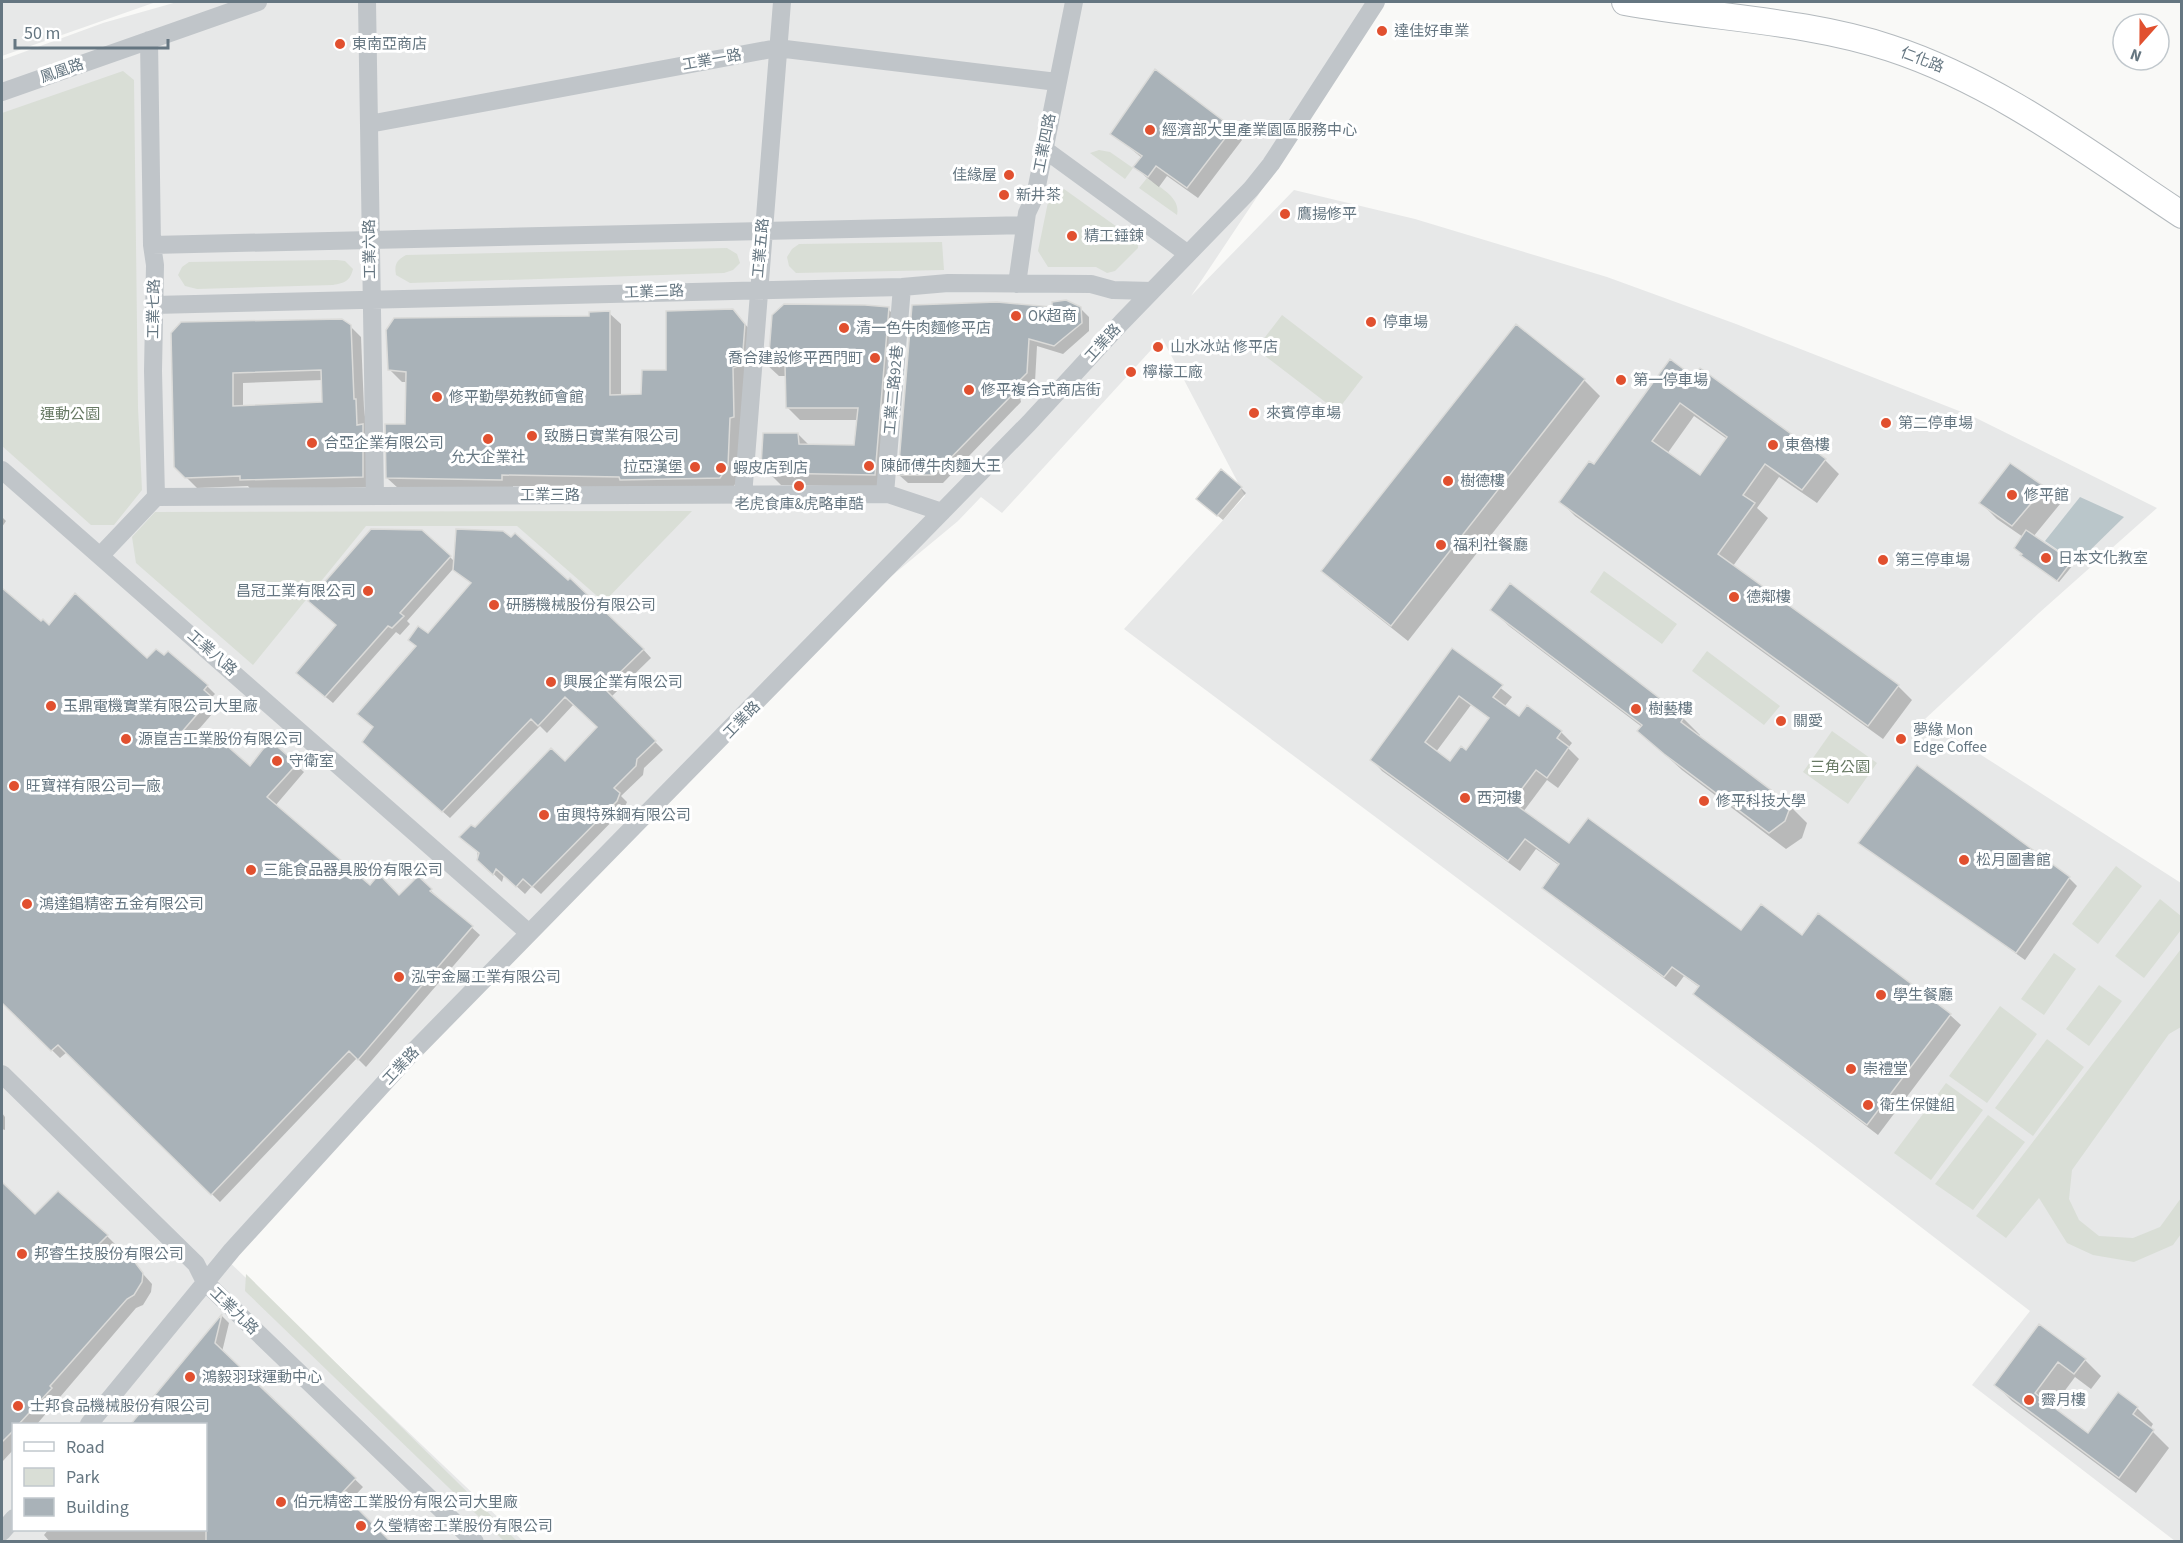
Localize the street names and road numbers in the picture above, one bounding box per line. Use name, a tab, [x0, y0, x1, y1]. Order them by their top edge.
street label: 仁化路	[1897, 42, 1947, 78]
street label: 工業一路	[681, 44, 743, 76]
street label: 鳳凰路	[37, 54, 87, 88]
street label: 工業四路	[1029, 112, 1061, 174]
street label: 工業五路	[748, 217, 774, 279]
street label: 工業六路	[359, 219, 381, 279]
street label: 工業七路	[143, 279, 165, 339]
street label: 工業二路	[624, 280, 684, 304]
street label: 工業路	[1080, 319, 1126, 367]
street label: 工業二路92巷	[880, 344, 908, 436]
street label: 工業三路	[520, 485, 580, 506]
street label: 工業八路	[182, 625, 242, 681]
street label: 工業路	[719, 697, 765, 743]
street label: 工業路	[378, 1042, 424, 1090]
street label: 工業九路	[205, 1283, 263, 1339]

